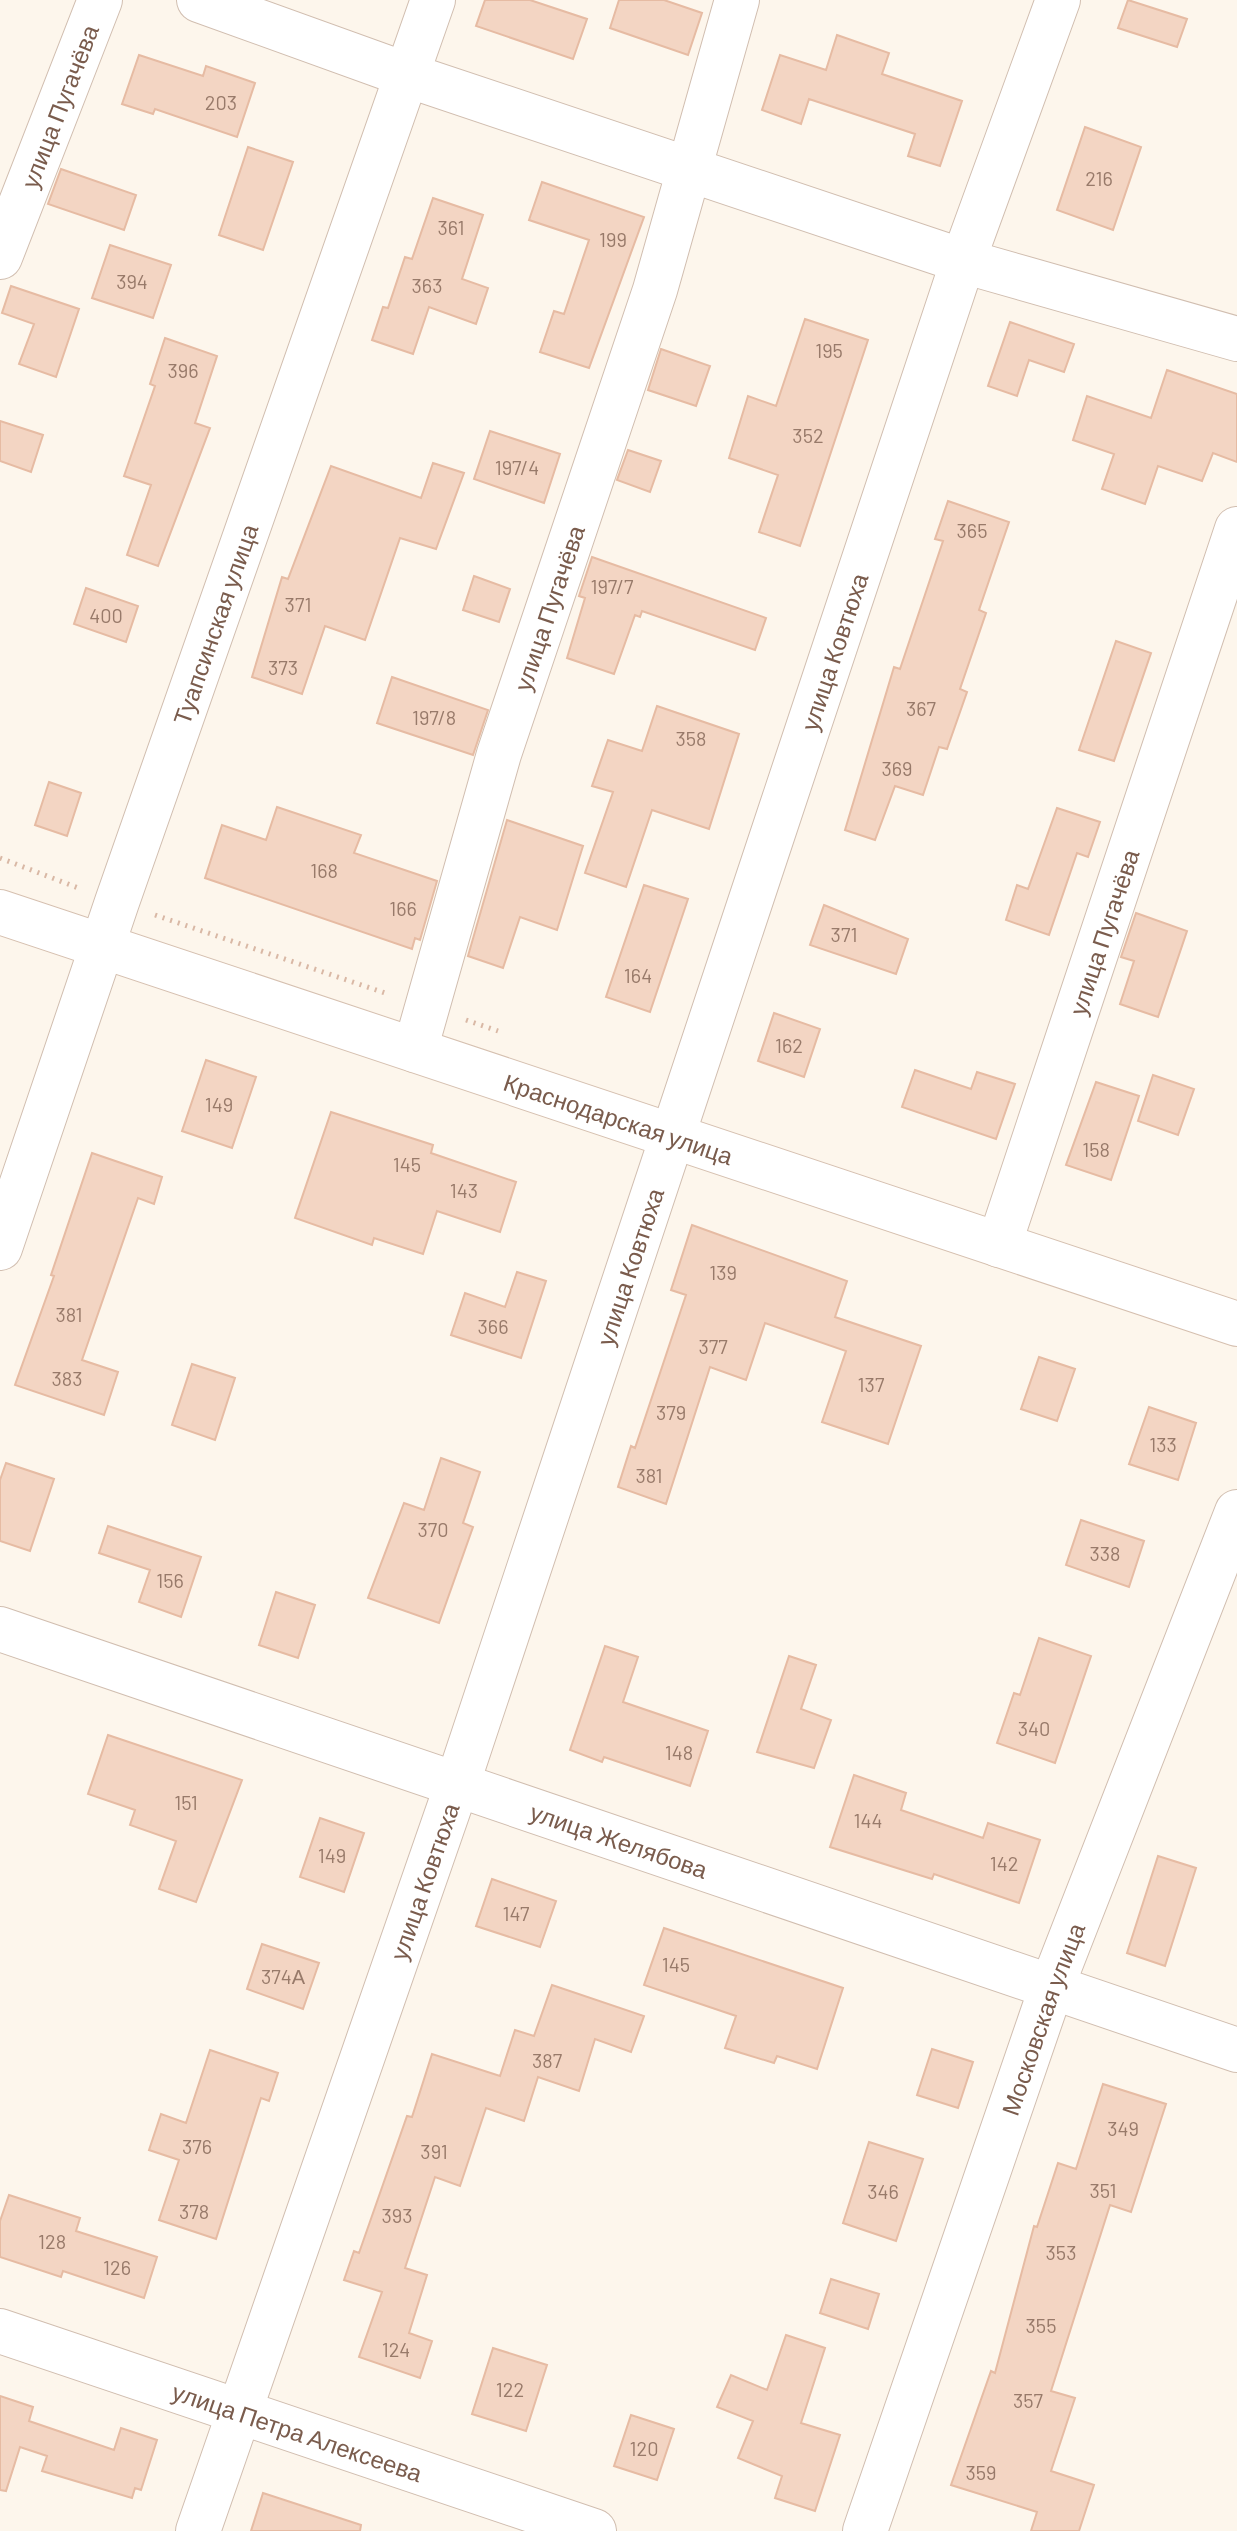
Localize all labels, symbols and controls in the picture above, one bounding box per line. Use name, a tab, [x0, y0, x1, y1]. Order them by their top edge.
street label: улица Пугачёва	[14, 20, 104, 192]
house number: 203	[205, 90, 237, 114]
house number: 216	[1085, 166, 1113, 190]
house number: 361	[437, 215, 465, 239]
house number: 199	[599, 227, 627, 251]
house number: 394	[116, 269, 148, 293]
house number: 363	[412, 273, 442, 297]
house number: 195	[815, 338, 843, 362]
house number: 396	[167, 358, 199, 382]
house number: 352	[792, 423, 824, 447]
house number: 197/4	[495, 455, 539, 479]
house number: 365	[957, 518, 987, 542]
street label: Туапсинская улица	[166, 519, 263, 728]
street label: улица Пугачёва	[507, 521, 590, 694]
street label: улица Ковтюха	[794, 568, 873, 734]
house number: 197/7	[590, 574, 634, 598]
house number: 371	[285, 592, 311, 616]
house number: 400	[89, 603, 123, 627]
house number: 373	[268, 655, 298, 679]
house number: 367	[906, 696, 937, 720]
house number: 197/8	[412, 705, 456, 729]
house number: 358	[676, 726, 707, 750]
house number: 369	[881, 756, 913, 780]
street label: улица Пугачёва	[1062, 845, 1144, 1018]
house number: 168	[310, 858, 338, 882]
house number: 166	[389, 896, 417, 920]
house number: 371	[831, 922, 857, 946]
house number: 164	[624, 963, 652, 987]
house number: 162	[775, 1033, 803, 1057]
street label: Краснодарская улица	[500, 1066, 738, 1170]
house number: 149	[205, 1092, 233, 1116]
house number: 158	[1082, 1137, 1110, 1161]
house number: 145	[393, 1152, 421, 1176]
house number: 143	[450, 1178, 478, 1202]
street label: улица Ковтюха	[590, 1183, 669, 1349]
house number: 139	[709, 1260, 737, 1284]
house number: 381	[55, 1302, 83, 1326]
house number: 366	[478, 1314, 508, 1338]
house number: 377	[698, 1334, 728, 1358]
house number: 383	[51, 1366, 83, 1390]
house number: 137	[858, 1372, 885, 1396]
house number: 379	[656, 1400, 686, 1424]
house number: 133	[1149, 1432, 1177, 1456]
house number: 381	[635, 1463, 663, 1487]
house number: 370	[417, 1517, 449, 1541]
house number: 338	[1089, 1541, 1121, 1565]
house number: 156	[156, 1568, 184, 1592]
house number: 340	[1018, 1716, 1050, 1740]
house number: 148	[665, 1740, 693, 1764]
house number: 151	[174, 1790, 198, 1814]
street label: улица Желябова	[527, 1796, 712, 1883]
street label: улица Ковтюха	[383, 1798, 464, 1963]
house number: 144	[853, 1808, 883, 1832]
house number: 149	[318, 1843, 346, 1867]
house number: 142	[990, 1851, 1018, 1875]
house number: 147	[503, 1901, 530, 1925]
street label: Московская улица	[994, 1918, 1090, 2119]
house number: 145	[662, 1952, 690, 1976]
house number: 374А	[261, 1964, 306, 1988]
house number: 387	[532, 2048, 563, 2072]
house number: 349	[1107, 2116, 1139, 2140]
house number: 376	[182, 2134, 212, 2158]
house number: 391	[420, 2139, 448, 2163]
house number: 351	[1089, 2178, 1117, 2202]
house number: 346	[867, 2179, 899, 2203]
house number: 378	[179, 2199, 209, 2223]
house number: 393	[381, 2203, 413, 2227]
house number: 128	[38, 2229, 66, 2253]
house number: 353	[1046, 2240, 1076, 2264]
house number: 126	[103, 2255, 131, 2279]
house number: 355	[1026, 2313, 1056, 2337]
house number: 124	[382, 2337, 410, 2361]
street label: улица Петра Алексеева	[169, 2376, 427, 2487]
house number: 122	[496, 2377, 524, 2401]
house number: 357	[1013, 2388, 1044, 2412]
house number: 120	[629, 2436, 659, 2460]
house number: 359	[966, 2460, 997, 2484]

